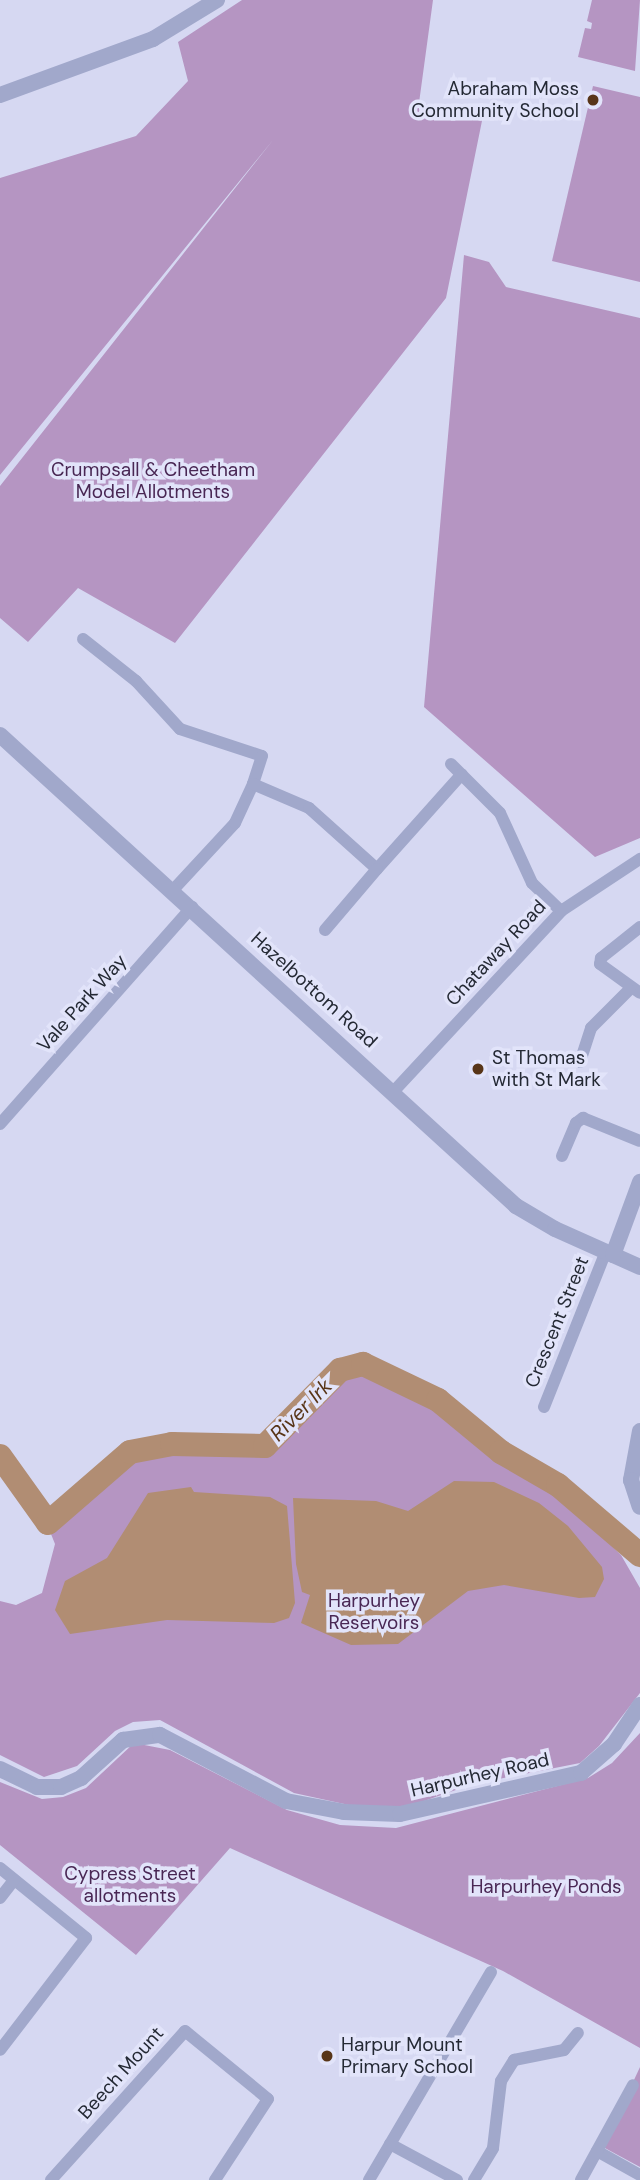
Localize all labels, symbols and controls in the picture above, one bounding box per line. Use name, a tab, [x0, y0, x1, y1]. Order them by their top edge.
place label: Abraham Moss Community School	[411, 78, 579, 122]
marker: Abraham Moss Community School	[585, 92, 601, 108]
park label: Crumpsall & Cheetham Model Allotments	[51, 459, 255, 503]
street label: Chataway Road	[441, 895, 551, 1011]
street label: Hazelbottom Road	[246, 927, 382, 1053]
street label: Vale Park Way	[32, 950, 132, 1056]
place label: St Thomas with St Mark	[492, 1047, 601, 1091]
marker: St Thomas with St Mark	[470, 1061, 486, 1077]
street label: Crescent Street	[520, 1253, 594, 1391]
water label: River Irk	[265, 1374, 337, 1446]
park label: Harpurhey Reservoirs	[328, 1590, 420, 1634]
street label: Harpurhey Road	[409, 1748, 551, 1802]
park label: Cypress Street allotments	[64, 1863, 196, 1907]
park label: Harpurhey Ponds	[470, 1876, 622, 1898]
street label: Beech Mount	[74, 2022, 168, 2124]
place label: Harpur Mount Primary School	[341, 2034, 473, 2078]
marker: Harpur Mount Primary School	[319, 2048, 335, 2064]

